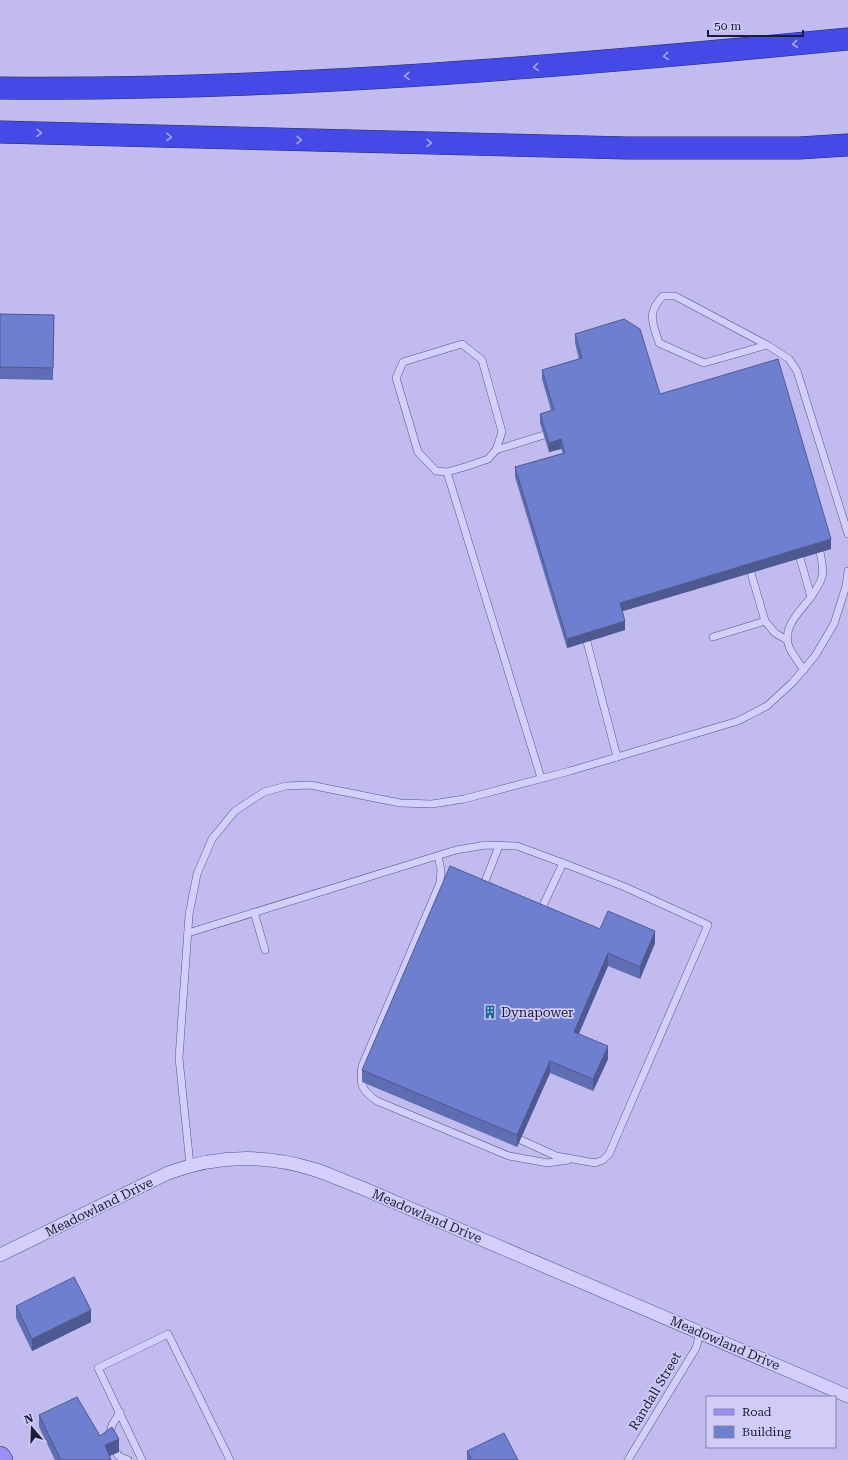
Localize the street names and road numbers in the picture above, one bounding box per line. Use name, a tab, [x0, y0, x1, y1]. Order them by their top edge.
street label: Meadowland Drive	[43, 1174, 155, 1240]
street label: Meadowland Drive	[370, 1186, 484, 1246]
street label: Meadowland Drive	[668, 1313, 782, 1373]
street label: Randall Street	[626, 1349, 684, 1433]

